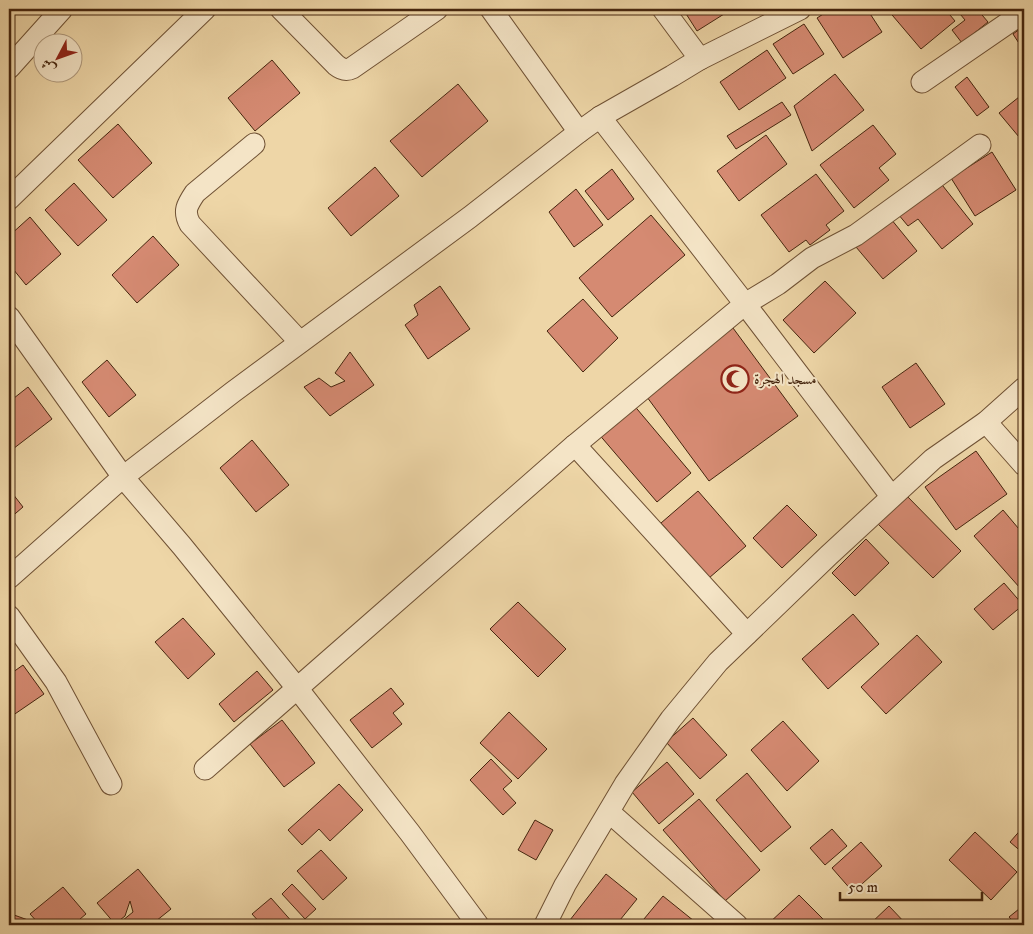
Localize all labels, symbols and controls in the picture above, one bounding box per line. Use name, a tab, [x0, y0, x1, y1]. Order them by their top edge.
north arrow	[32, 32, 82, 82]
text: ش	[38, 55, 60, 77]
mosque icon: مسجد الهجرة	[720, 364, 750, 394]
place label: مسجد الهجرة	[754, 370, 817, 389]
scale bar	[840, 869, 983, 901]
text: 50 m	[848, 878, 878, 897]

